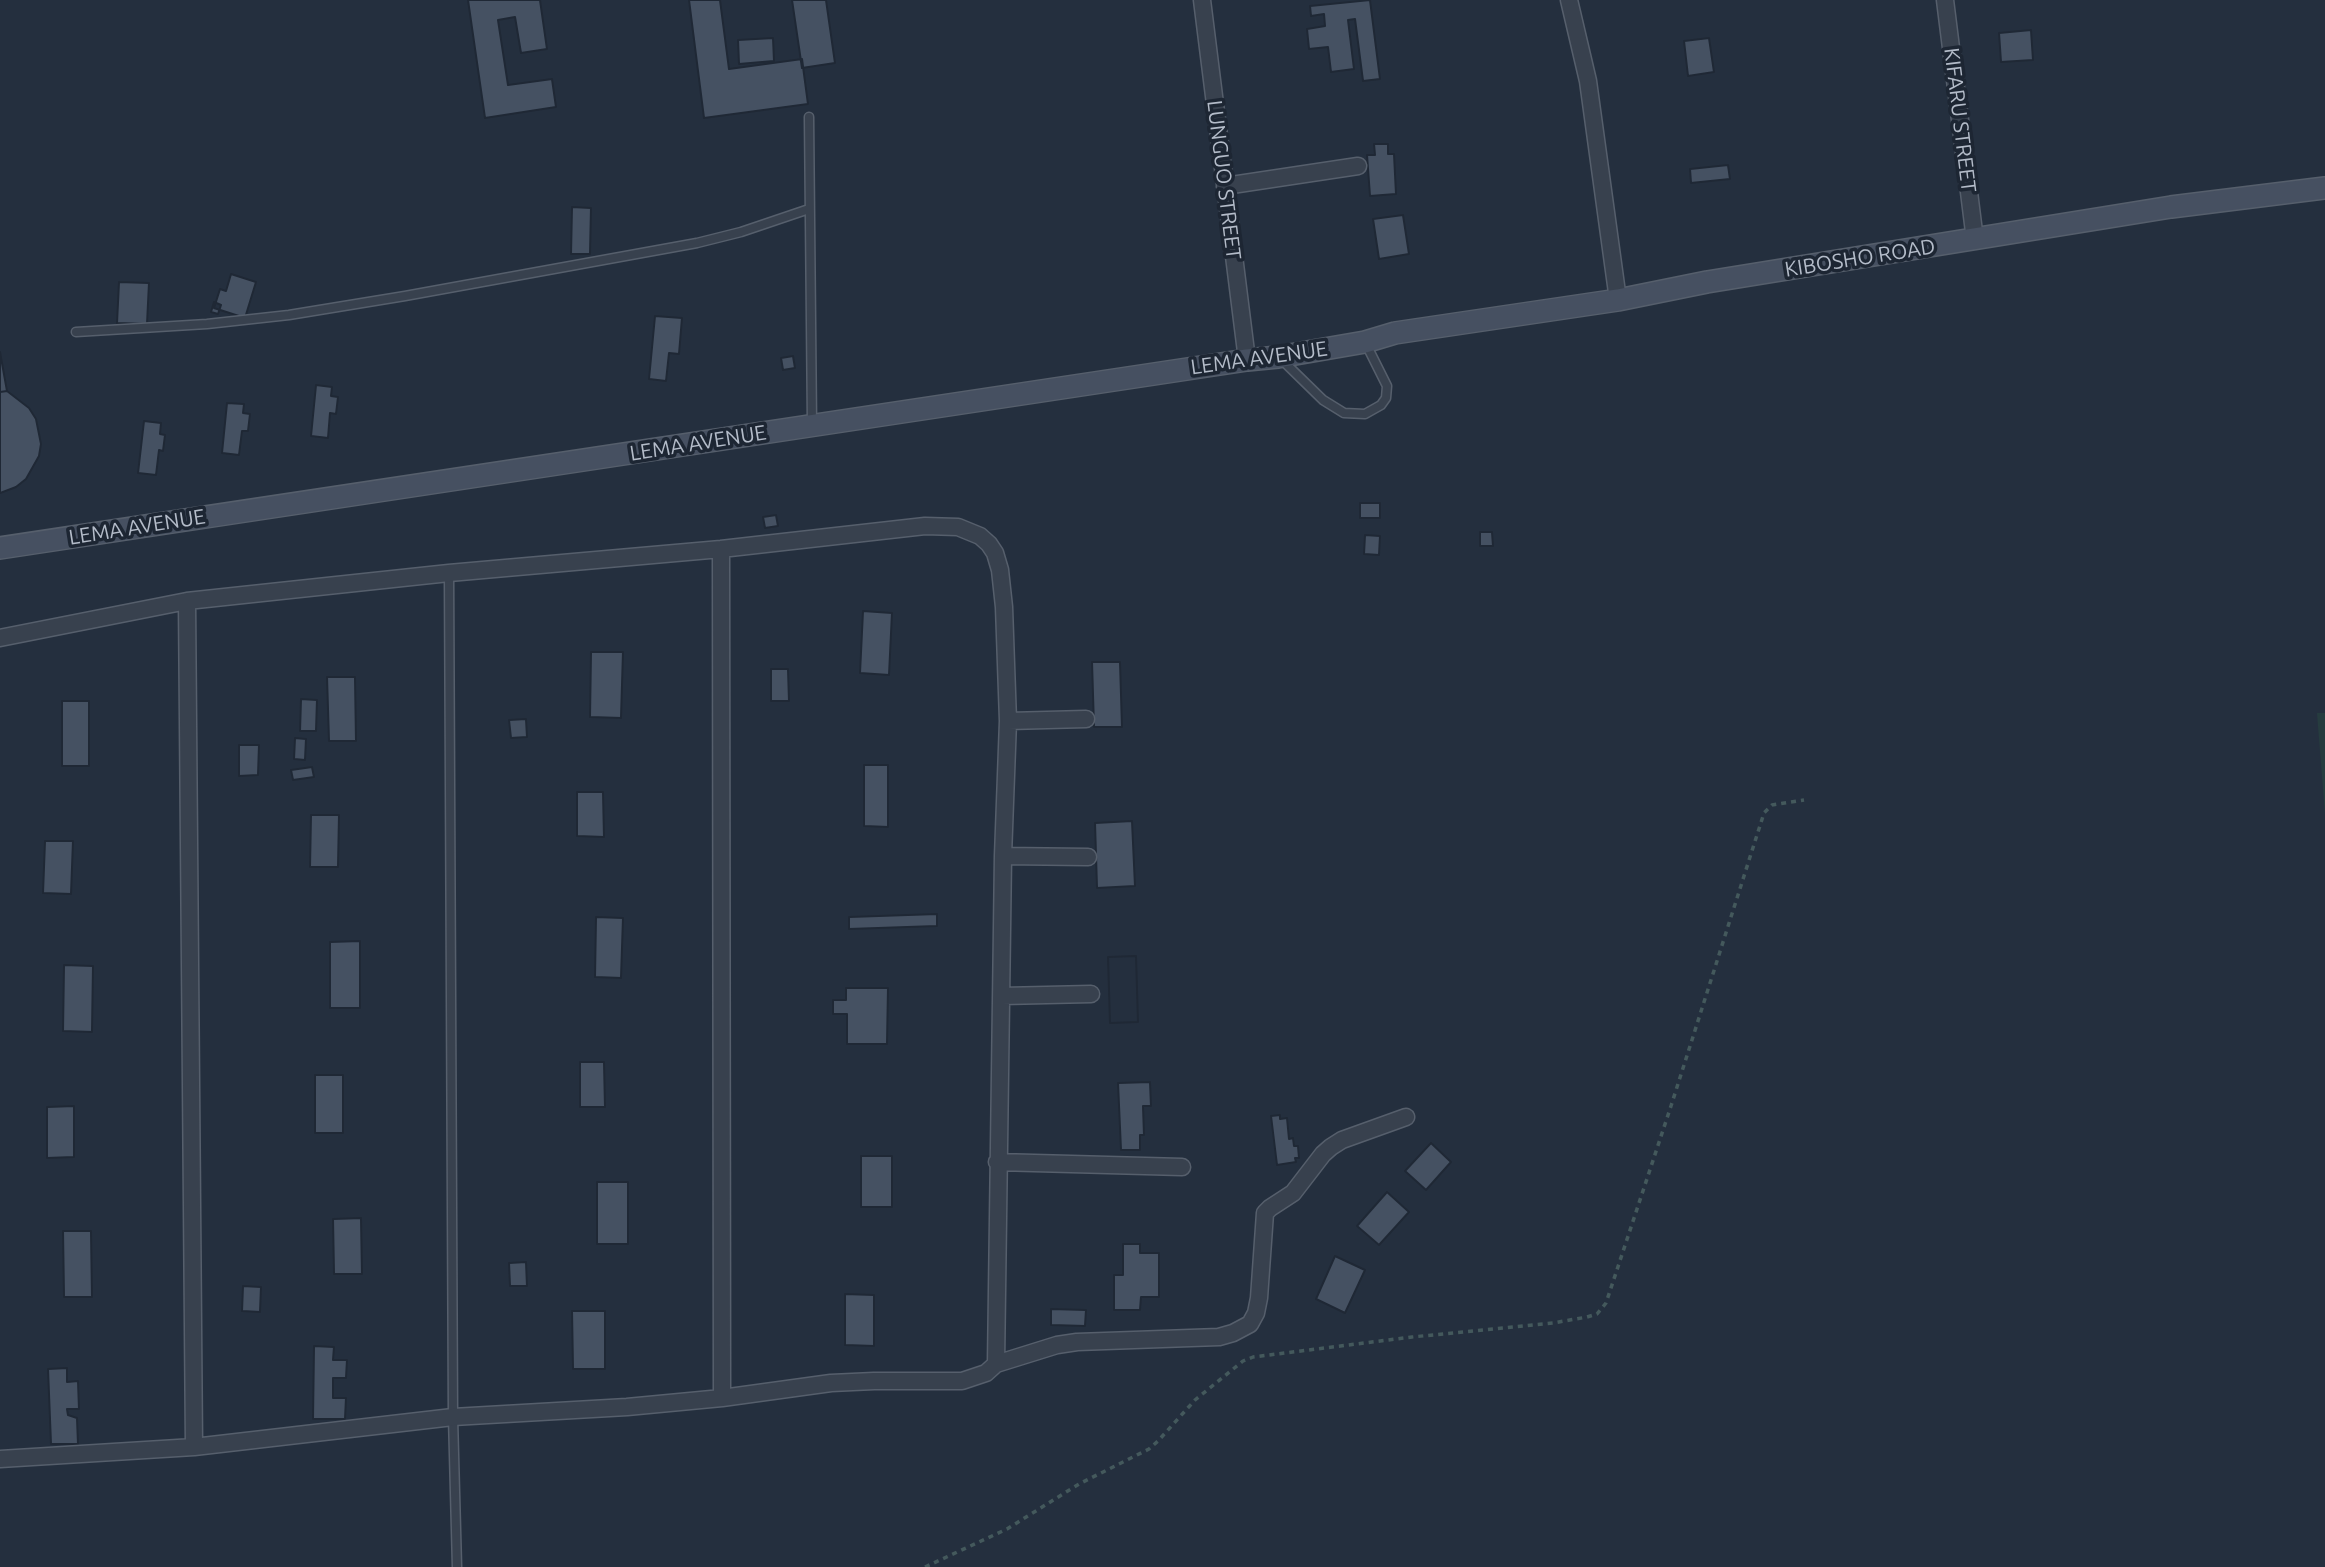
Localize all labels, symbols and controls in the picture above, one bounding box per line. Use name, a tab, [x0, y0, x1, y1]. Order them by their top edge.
street label: KIFARU STREET	[1939, 46, 1981, 194]
street label: LUNGUO STREET	[1202, 99, 1246, 261]
street label: KIBOSHO ROAD	[1783, 234, 1937, 282]
street label: LEMA AVENUE	[1189, 336, 1329, 380]
street label: LEMA AVENUE	[628, 420, 768, 466]
street label: LEMA AVENUE	[67, 504, 207, 550]

